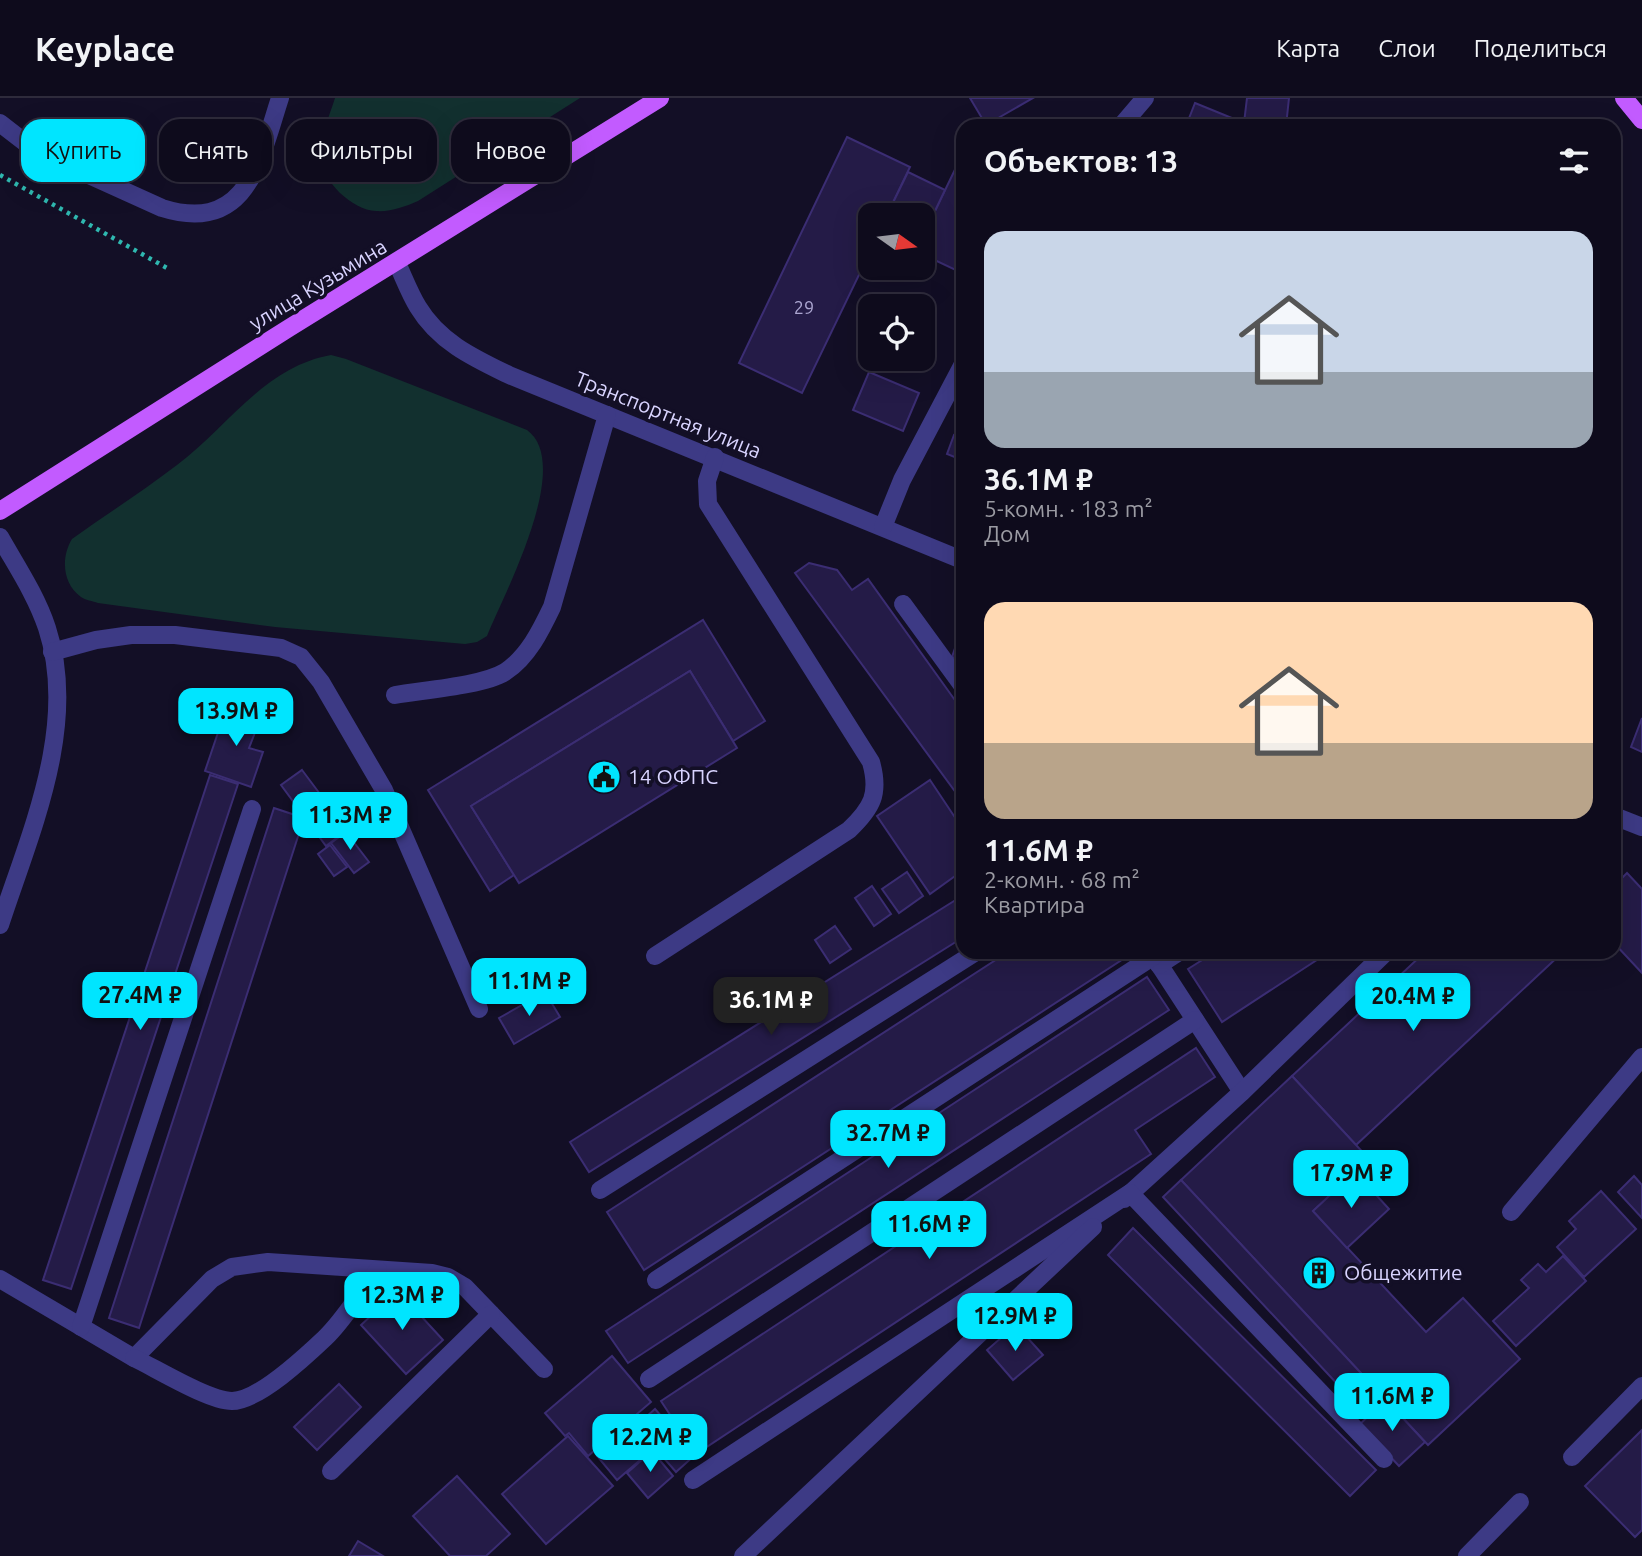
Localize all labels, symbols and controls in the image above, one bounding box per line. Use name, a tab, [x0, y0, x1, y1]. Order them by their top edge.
text: Keyplace	[35, 30, 175, 67]
text: Карта	[1276, 35, 1340, 62]
text: Слои	[1378, 35, 1436, 62]
text: Поделиться	[1474, 35, 1607, 62]
chip: Купить	[21, 119, 145, 182]
chip: Снять	[159, 119, 272, 182]
chip: Фильтры	[286, 119, 437, 182]
chip: Новое	[451, 119, 570, 182]
icon: filters	[1555, 142, 1593, 180]
text: Объектов: 13	[984, 144, 1178, 178]
north arrow	[858, 203, 934, 280]
map controls	[858, 203, 935, 371]
street label: улица Кузьмина	[244, 234, 391, 335]
icon: home	[1226, 277, 1352, 403]
button: locate	[858, 294, 935, 371]
house number: 29	[794, 297, 814, 317]
street label: Транспортная улица	[572, 366, 765, 462]
text: 36.1M ₽	[984, 462, 1093, 496]
text: 5-комн. · 183 m²	[984, 496, 1153, 521]
text: Дом	[984, 521, 1030, 546]
icon: home	[1226, 648, 1352, 774]
pin: 13.9M ₽	[171, 688, 301, 748]
text: 13.9M ₽	[194, 698, 278, 723]
public building icon: 14 ОФПС	[585, 758, 623, 796]
place label: 14 ОФПС	[628, 764, 718, 788]
pin: 11.3M ₽	[285, 792, 415, 852]
text: 11.3M ₽	[308, 802, 392, 827]
text: 11.6M ₽	[984, 833, 1093, 867]
text: 2-комн. · 68 m²	[984, 867, 1140, 892]
text: Квартира	[984, 892, 1085, 917]
pin: 11.1M ₽	[464, 958, 594, 1018]
text: 11.1M ₽	[487, 968, 571, 993]
pin: 27.4M ₽	[75, 972, 205, 1032]
pin: 20.4M ₽	[1348, 974, 1478, 1033]
pin: 36.1M ₽	[706, 978, 836, 1037]
text: 27.4M ₽	[98, 982, 182, 1007]
text: 20.4M ₽	[1371, 983, 1455, 1008]
text: 36.1M ₽	[729, 987, 813, 1012]
pin: 32.7M ₽	[823, 1110, 953, 1170]
text: 32.7M ₽	[846, 1120, 930, 1145]
pin: 17.9M ₽	[1286, 1150, 1416, 1210]
text: 17.9M ₽	[1309, 1160, 1393, 1185]
pin: 11.6M ₽	[864, 1202, 994, 1261]
text: 11.6M ₽	[887, 1211, 971, 1236]
building icon: Общежитие	[1300, 1254, 1338, 1292]
place label: Общежитие	[1344, 1260, 1463, 1284]
pin: 12.3M ₽	[337, 1272, 467, 1332]
text: 12.3M ₽	[360, 1282, 444, 1307]
pin: 12.9M ₽	[950, 1294, 1080, 1353]
text: 12.9M ₽	[973, 1303, 1057, 1328]
pin: 11.6M ₽	[1327, 1374, 1457, 1433]
text: 11.6M ₽	[1350, 1383, 1434, 1408]
pin: 12.2M ₽	[585, 1414, 715, 1474]
text: 12.2M ₽	[608, 1424, 692, 1449]

